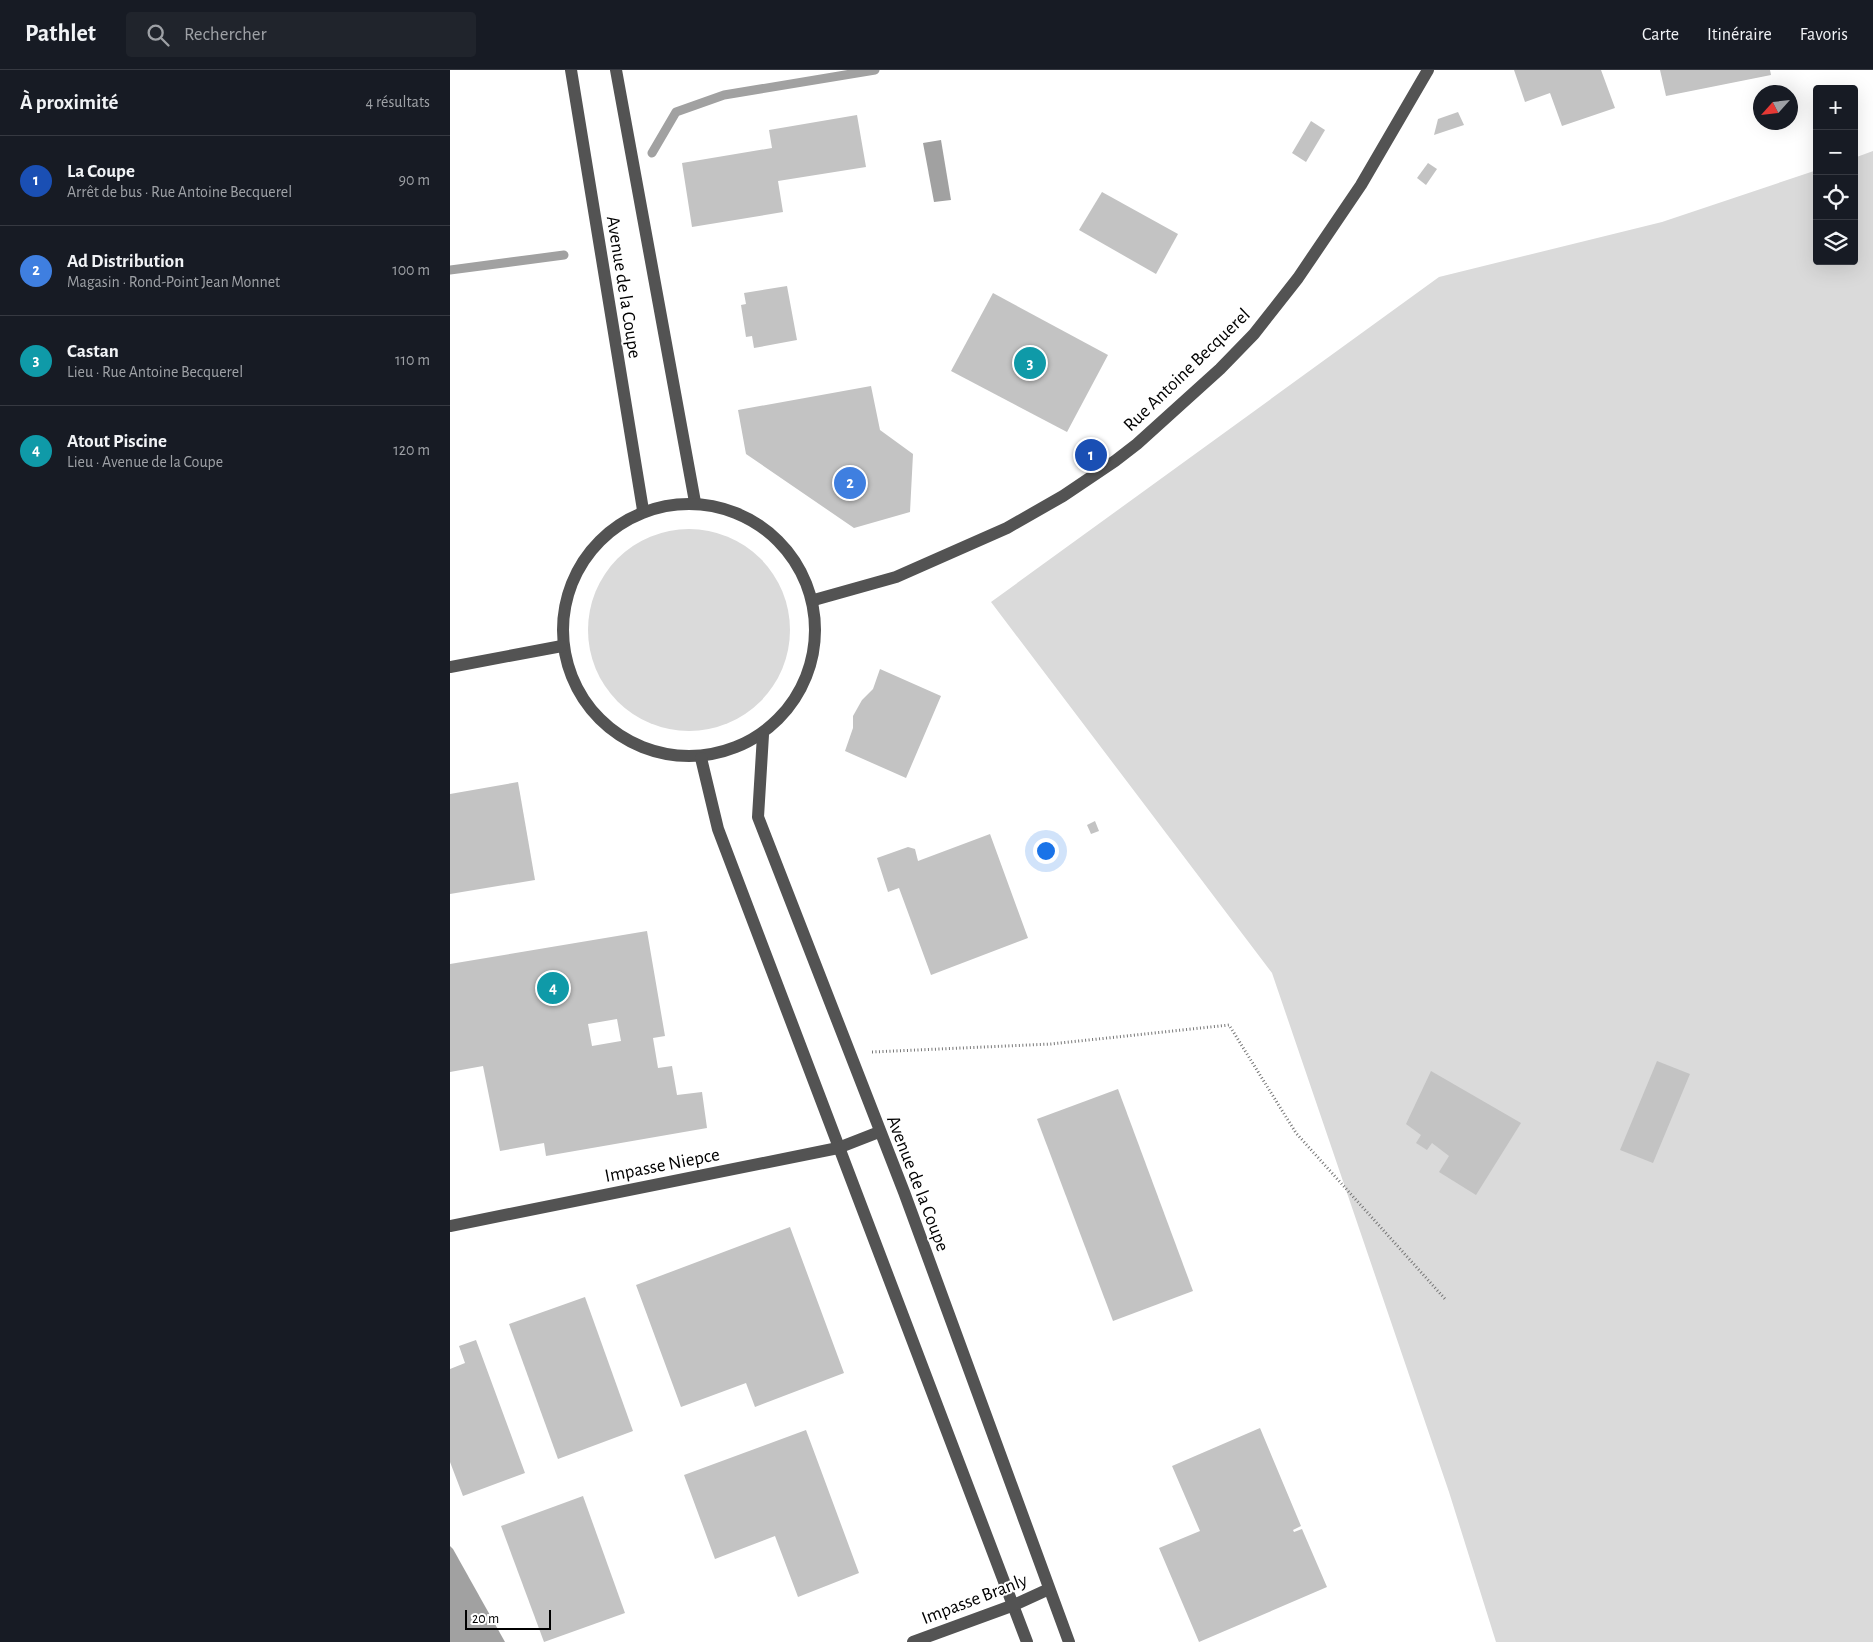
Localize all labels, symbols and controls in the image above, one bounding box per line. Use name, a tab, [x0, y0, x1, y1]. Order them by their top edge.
search box	[126, 12, 476, 57]
icon: search	[144, 21, 172, 49]
text: Pathlet	[25, 22, 96, 46]
text: Rechercher	[184, 25, 267, 44]
text: Carte	[1642, 26, 1679, 44]
text: Itinéraire	[1707, 26, 1772, 44]
text: Favoris	[1800, 26, 1848, 44]
north arrow	[1753, 85, 1798, 130]
map controls	[1813, 85, 1858, 265]
button: +	[1813, 85, 1858, 130]
text: À proximité	[20, 92, 118, 113]
text: 4 résultats	[366, 94, 430, 110]
button: −	[1813, 130, 1858, 175]
text: La Coupe	[67, 162, 135, 181]
text: 1	[33, 172, 39, 188]
text: 90 m	[399, 172, 430, 188]
button: locate	[1813, 175, 1858, 220]
text: Arrêt de bus · Rue Antoine Becquerel	[67, 184, 292, 200]
street label: Avenue de la Coupe	[603, 215, 644, 360]
button: layers	[1813, 220, 1858, 265]
text: Ad Distribution	[67, 252, 184, 271]
text: 2	[32, 262, 40, 278]
text: 100 m	[392, 262, 430, 278]
text: Magasin · Rond-Point Jean Monnet	[67, 274, 280, 290]
street label: Rue Antoine Becquerel	[1120, 305, 1254, 435]
text: Castan	[67, 342, 119, 361]
pin: 3	[1014, 344, 1046, 382]
text: 3	[33, 352, 39, 368]
text: 110 m	[395, 352, 430, 368]
text: Lieu · Rue Antoine Becquerel	[67, 364, 243, 380]
text: Atout Piscine	[67, 432, 167, 451]
pin: 1	[1075, 436, 1107, 474]
text: 4	[32, 442, 40, 458]
text: 120 m	[393, 442, 430, 458]
text: Lieu · Avenue de la Coupe	[67, 454, 223, 470]
pin: 2	[834, 464, 866, 502]
your location	[1033, 838, 1059, 864]
pin: 4	[537, 969, 569, 1007]
street label: Avenue de la Coupe	[883, 1113, 952, 1254]
street label: Impasse Niepce	[603, 1145, 721, 1186]
street label: Impasse Branly	[919, 1571, 1030, 1628]
scale bar	[465, 1607, 551, 1630]
text: 20 m	[472, 1612, 499, 1626]

